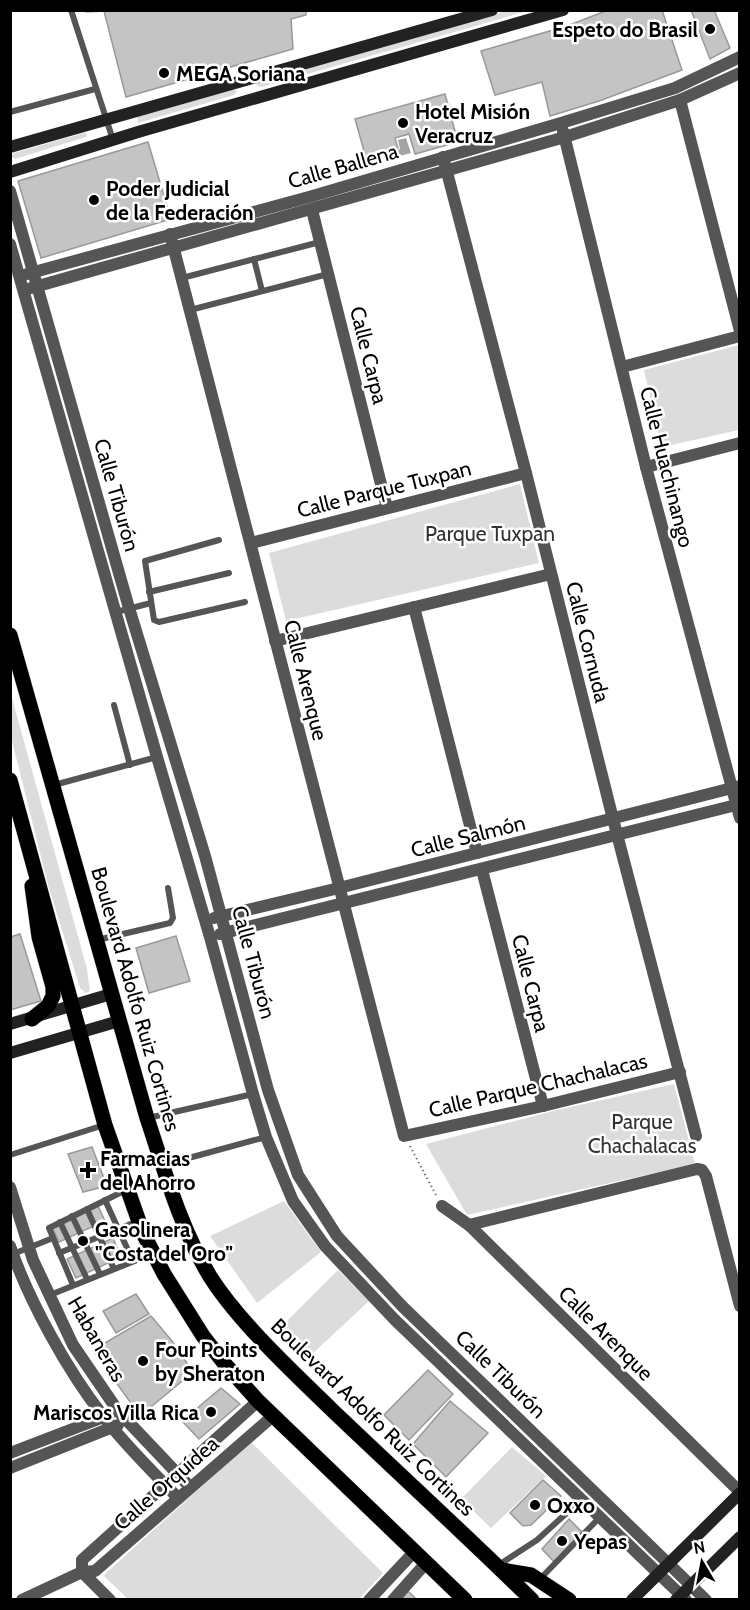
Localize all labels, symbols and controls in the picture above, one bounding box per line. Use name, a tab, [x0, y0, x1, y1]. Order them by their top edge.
place label: Espeto do Brasil	[552, 17, 698, 42]
marker: Espeto do Brasil	[703, 22, 717, 36]
place label: MEGA Soriana	[176, 61, 306, 86]
marker: MEGA Soriana	[157, 66, 171, 80]
place label: Hotel Misión Veracruz	[415, 99, 530, 148]
marker: Hotel Misión Veracruz	[396, 116, 410, 130]
street label: Calle Ballena	[285, 138, 401, 194]
place label: Poder Judicial de la Federación	[106, 176, 254, 225]
marker: Poder Judicial de la Federación	[87, 193, 101, 207]
street label: Calle Carpa	[345, 304, 393, 406]
street label: Calle Huachinango	[635, 384, 699, 550]
street label: Calle Tiburón	[89, 436, 145, 554]
street label: Calle Parque Tuxpan	[294, 455, 474, 523]
park label: Parque Tuxpan	[425, 521, 555, 546]
street label: Calle Cornuda	[561, 579, 615, 705]
street label: Calle Arenque	[279, 617, 333, 743]
street label: Calle Salmón	[408, 810, 528, 862]
street label: Boulevard Adolfo Ruiz Cortines	[86, 864, 186, 1134]
street label: Calle Tiburón	[227, 903, 281, 1021]
street label: Calle Carpa	[507, 932, 555, 1034]
street label: Calle Parque Chachalacas	[426, 1048, 650, 1122]
park label: Parque Chachalacas	[588, 1109, 697, 1158]
place label: Farmacias del Ahorro	[100, 1146, 195, 1195]
marker: Farmacias del Ahorro	[81, 1163, 95, 1177]
place label: Gasolinera "Costa del Oro"	[95, 1217, 233, 1266]
marker: Gasolinera "Costa del Oro"	[76, 1234, 90, 1248]
street label: Calle Arenque	[553, 1280, 659, 1386]
street label: Habaneras	[63, 1292, 132, 1386]
street label: Boulevard Adolfo Ruiz Cortines	[266, 1313, 480, 1521]
street label: Calle Tiburón	[451, 1325, 551, 1423]
place label: Four Points by Sheraton	[155, 1337, 265, 1386]
marker: Four Points by Sheraton	[136, 1354, 150, 1368]
place label: Mariscos Villa Rica	[33, 1400, 200, 1425]
marker: Mariscos Villa Rica	[204, 1405, 218, 1419]
street label: Calle Orquídea	[109, 1431, 223, 1535]
place label: Oxxo	[547, 1493, 595, 1518]
marker: Oxxo	[528, 1498, 542, 1512]
place label: Yepas	[573, 1529, 627, 1554]
north arrow	[672, 1532, 732, 1592]
marker: Yepas	[555, 1534, 569, 1548]
text: N	[692, 1537, 707, 1558]

